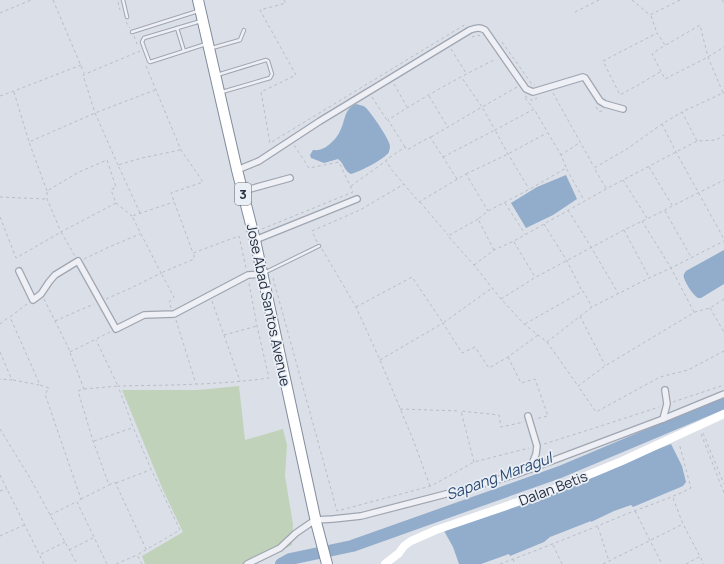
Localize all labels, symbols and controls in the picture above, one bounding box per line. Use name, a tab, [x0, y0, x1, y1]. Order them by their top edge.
road number: 3	[235, 183, 251, 205]
street label: Jose Abad Santos Avenue	[243, 222, 295, 388]
water label: Sapang Maragul	[443, 446, 557, 505]
street label: Dalan Betis	[516, 466, 590, 510]

